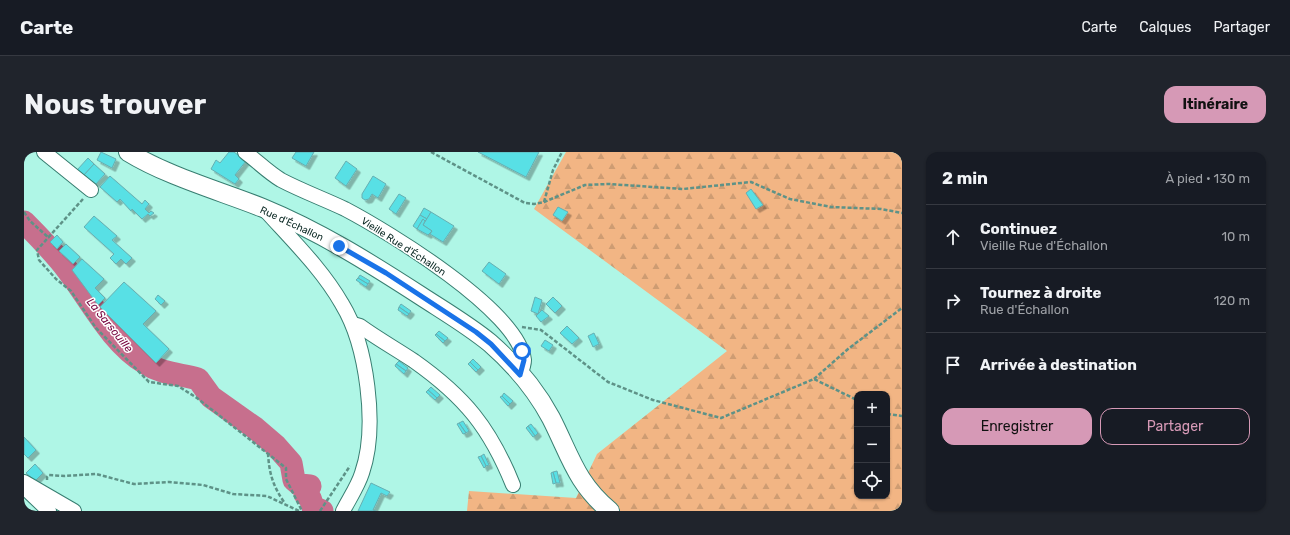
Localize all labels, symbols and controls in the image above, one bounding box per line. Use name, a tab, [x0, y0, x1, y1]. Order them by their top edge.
text: Carte	[20, 16, 73, 39]
text: Carte	[1081, 19, 1117, 36]
text: Calques	[1139, 19, 1191, 36]
text: Partager	[1213, 19, 1270, 36]
button: Itinéraire	[1164, 86, 1266, 123]
text: Nous trouver	[24, 88, 206, 121]
text: 2 min	[942, 168, 988, 188]
text: À pied · 130 m	[1166, 171, 1250, 186]
street label: Rue d'Échallon	[258, 204, 325, 244]
street label: Vieille Rue d'Échallon	[359, 215, 448, 279]
text: Continuez	[980, 220, 1057, 238]
icon: ahead	[942, 226, 964, 248]
text: 10 m	[1221, 229, 1250, 244]
route end	[330, 237, 348, 255]
text: Vieille Rue d'Échallon	[980, 238, 1108, 253]
text: Tournez à droite	[980, 284, 1101, 302]
icon: right	[942, 290, 964, 312]
text: 120 m	[1214, 293, 1250, 308]
water label: La Sarsouille	[84, 296, 135, 355]
text: Rue d'Échallon	[980, 302, 1069, 317]
route start	[513, 342, 531, 360]
icon: arrive	[942, 354, 964, 376]
text: Arrivée à destination	[980, 356, 1137, 374]
map controls	[854, 391, 890, 499]
button: +	[854, 391, 890, 427]
button: Enregistrer	[942, 408, 1092, 445]
button: Partager	[1100, 408, 1250, 445]
button: −	[854, 427, 890, 463]
button: locate	[854, 463, 890, 499]

